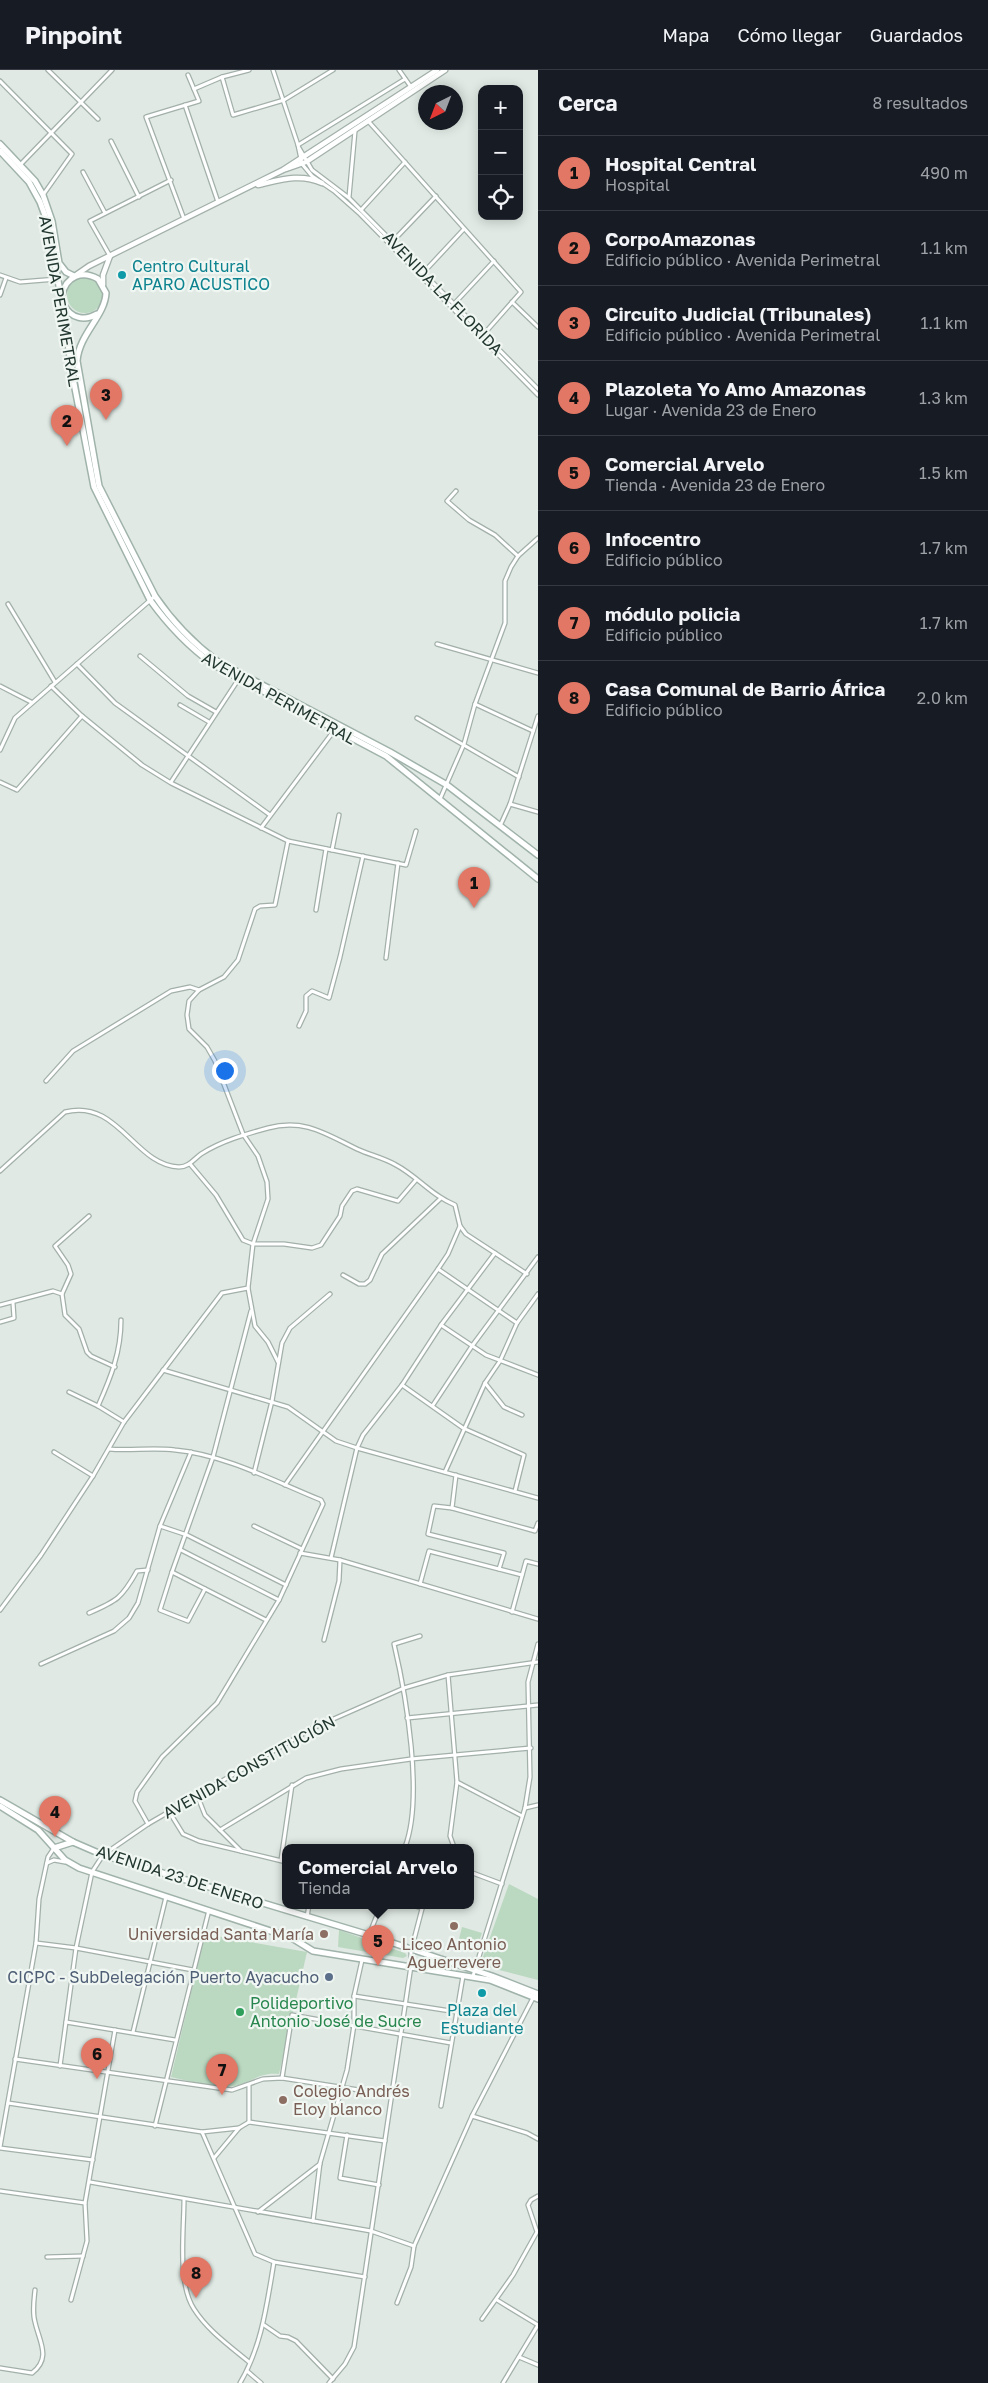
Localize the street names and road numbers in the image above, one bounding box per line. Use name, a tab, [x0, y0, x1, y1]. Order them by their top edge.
street label: AVENIDA PERIMETRAL	[35, 214, 85, 388]
street label: AVENIDA LA FLORIDA	[379, 227, 507, 359]
street label: AVENIDA PERIMETRAL	[198, 647, 360, 749]
street label: AVENIDA CONSTITUCIÓN	[159, 1711, 339, 1823]
street label: AVENIDA 23 DE ENERO	[94, 1841, 266, 1913]

